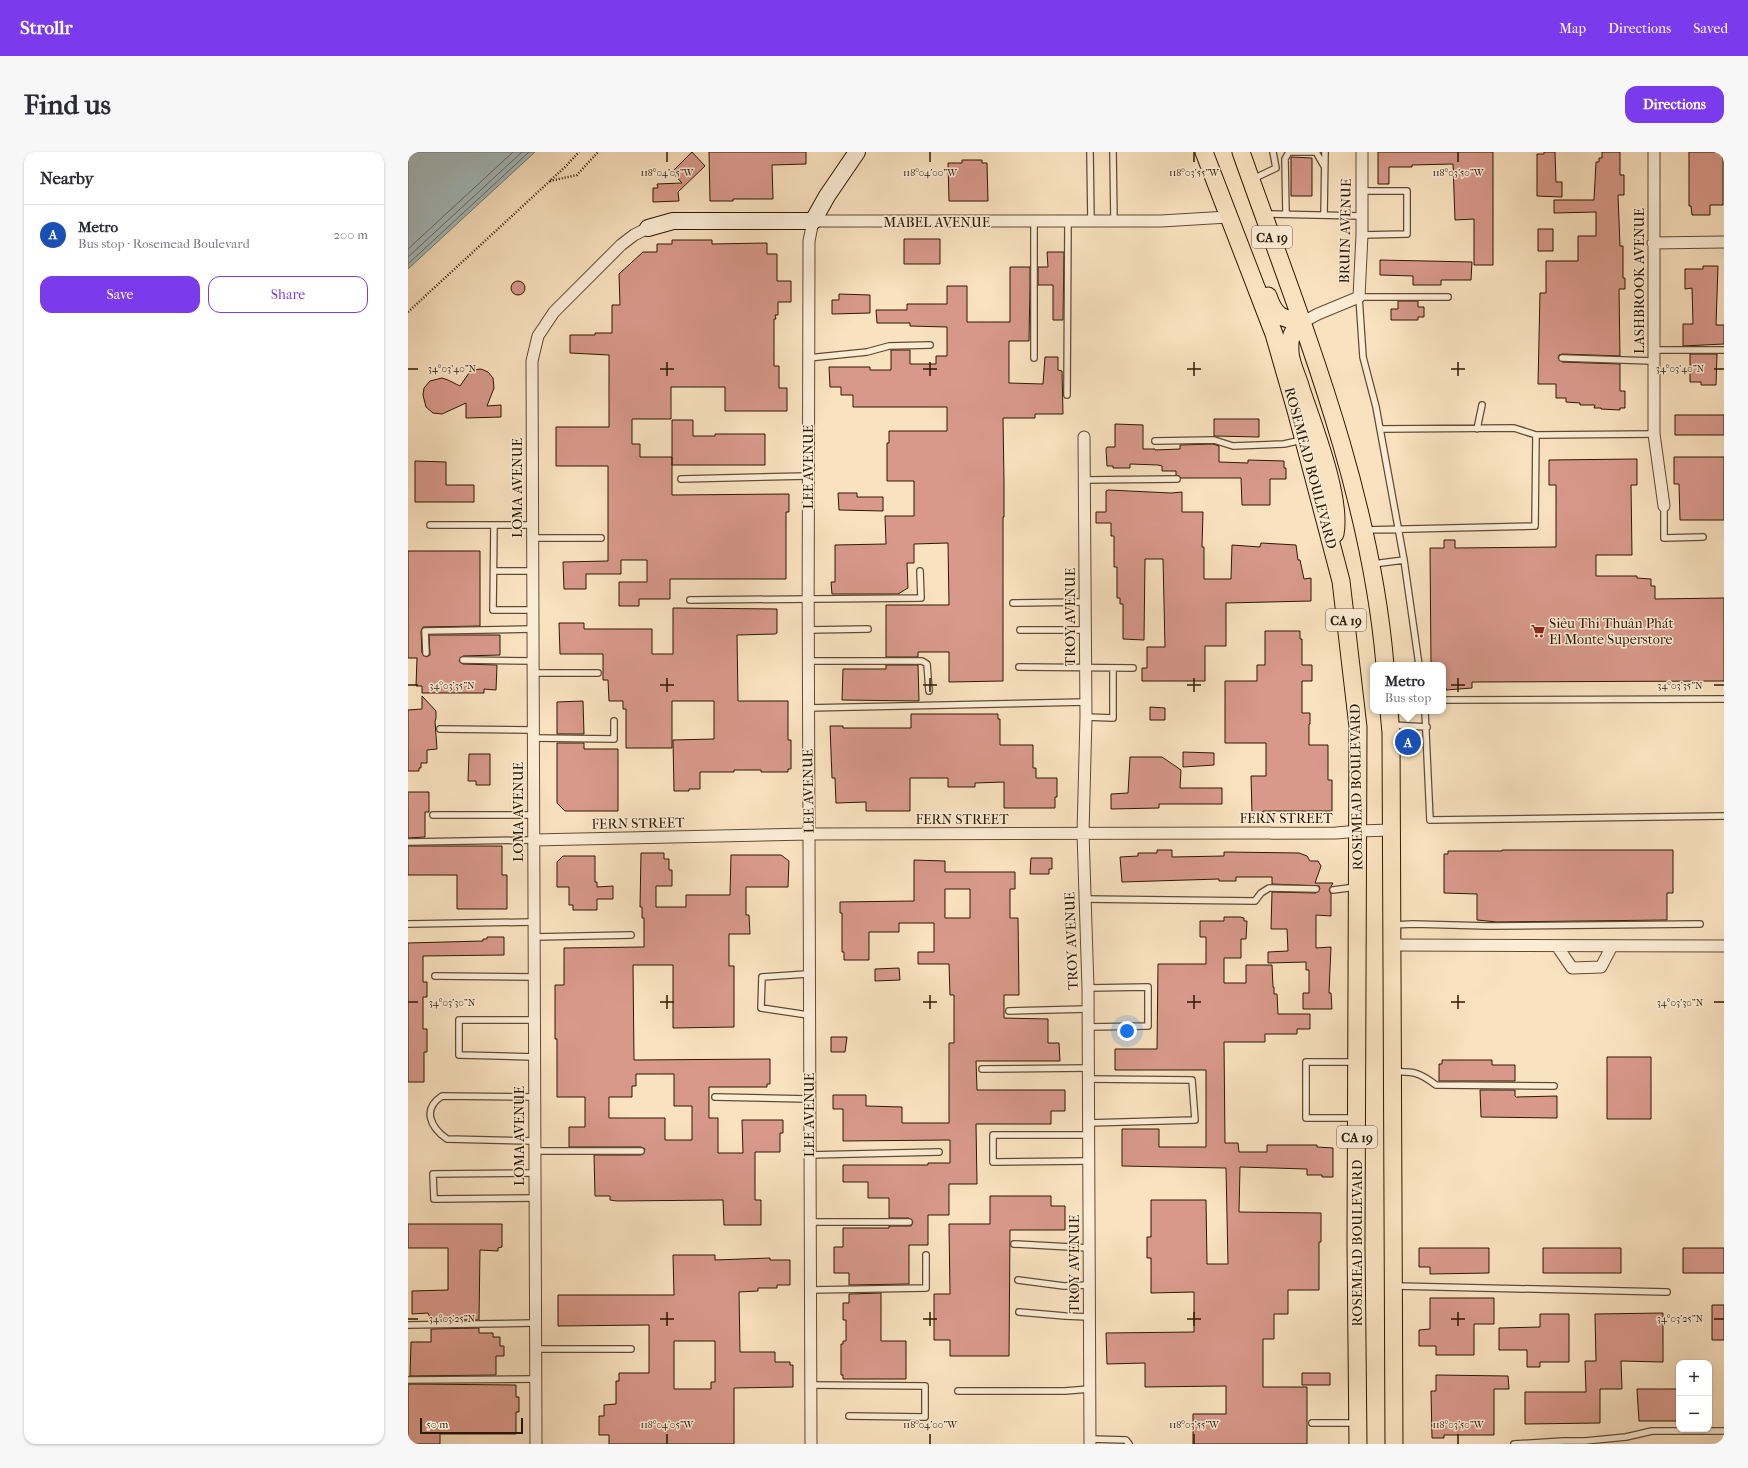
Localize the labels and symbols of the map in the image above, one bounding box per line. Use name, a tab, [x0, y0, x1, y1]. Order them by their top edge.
text: 118°04'05"W	[641, 167, 695, 179]
text: 118°04'00"W	[903, 167, 958, 179]
text: 118°03'55"W	[1169, 167, 1220, 179]
text: 118°03'50"W	[1432, 167, 1485, 179]
street label: BRUIN AVENUE	[1336, 178, 1355, 283]
street label: LASHBROOK AVENUE	[1631, 208, 1648, 354]
street label: MABEL AVENUE	[884, 214, 991, 231]
road number: CA 19	[1252, 226, 1292, 248]
text: 34°03'40"N	[428, 363, 477, 375]
text: 34°03'40"N	[1656, 363, 1705, 375]
street label: ROSEMEAD BOULEVARD	[1281, 385, 1340, 551]
street label: LEE AVENUE	[800, 424, 817, 509]
street label: LOMA AVENUE	[509, 437, 526, 538]
street label: TROY AVENUE	[1062, 567, 1079, 666]
road number: CA 19	[1326, 609, 1366, 631]
place label: Siêu Thi Thuân Phát El Monte Superstore	[1549, 615, 1673, 648]
supermarket icon: Siêu Thi Thuân Phát El Monte Superstore	[1530, 623, 1546, 639]
text: 34°03'35"N	[429, 680, 475, 692]
text: 34°03'35"N	[1657, 680, 1703, 692]
street label: ROSEMEAD BOULEVARD	[1347, 703, 1366, 871]
pin: A	[1395, 727, 1421, 757]
street label: LEE AVENUE	[799, 748, 818, 833]
street label: LOMA AVENUE	[510, 761, 527, 862]
street label: FERN STREET	[1239, 810, 1333, 827]
street label: FERN STREET	[915, 811, 1009, 828]
street label: FERN STREET	[591, 814, 685, 833]
street label: TROY AVENUE	[1061, 891, 1082, 990]
text: 34°03'30"N	[429, 997, 476, 1009]
text: 34°03'30"N	[1657, 997, 1704, 1009]
your location	[1117, 1021, 1137, 1041]
street label: LEE AVENUE	[801, 1072, 818, 1157]
street label: LOMA AVENUE	[511, 1085, 528, 1186]
road number: CA 19	[1337, 1126, 1377, 1148]
street label: ROSEMEAD BOULEVARD	[1349, 1159, 1366, 1326]
street label: TROY AVENUE	[1066, 1214, 1083, 1313]
text: 34°03'25"N	[429, 1313, 476, 1325]
text: 34°03'25"N	[1657, 1313, 1704, 1325]
scale bar	[420, 1416, 523, 1435]
text: 118°04'05"W	[641, 1419, 695, 1431]
text: 118°04'00"W	[903, 1419, 958, 1431]
text: 118°03'55"W	[1169, 1419, 1220, 1431]
text: 118°03'50"W	[1432, 1419, 1485, 1431]

